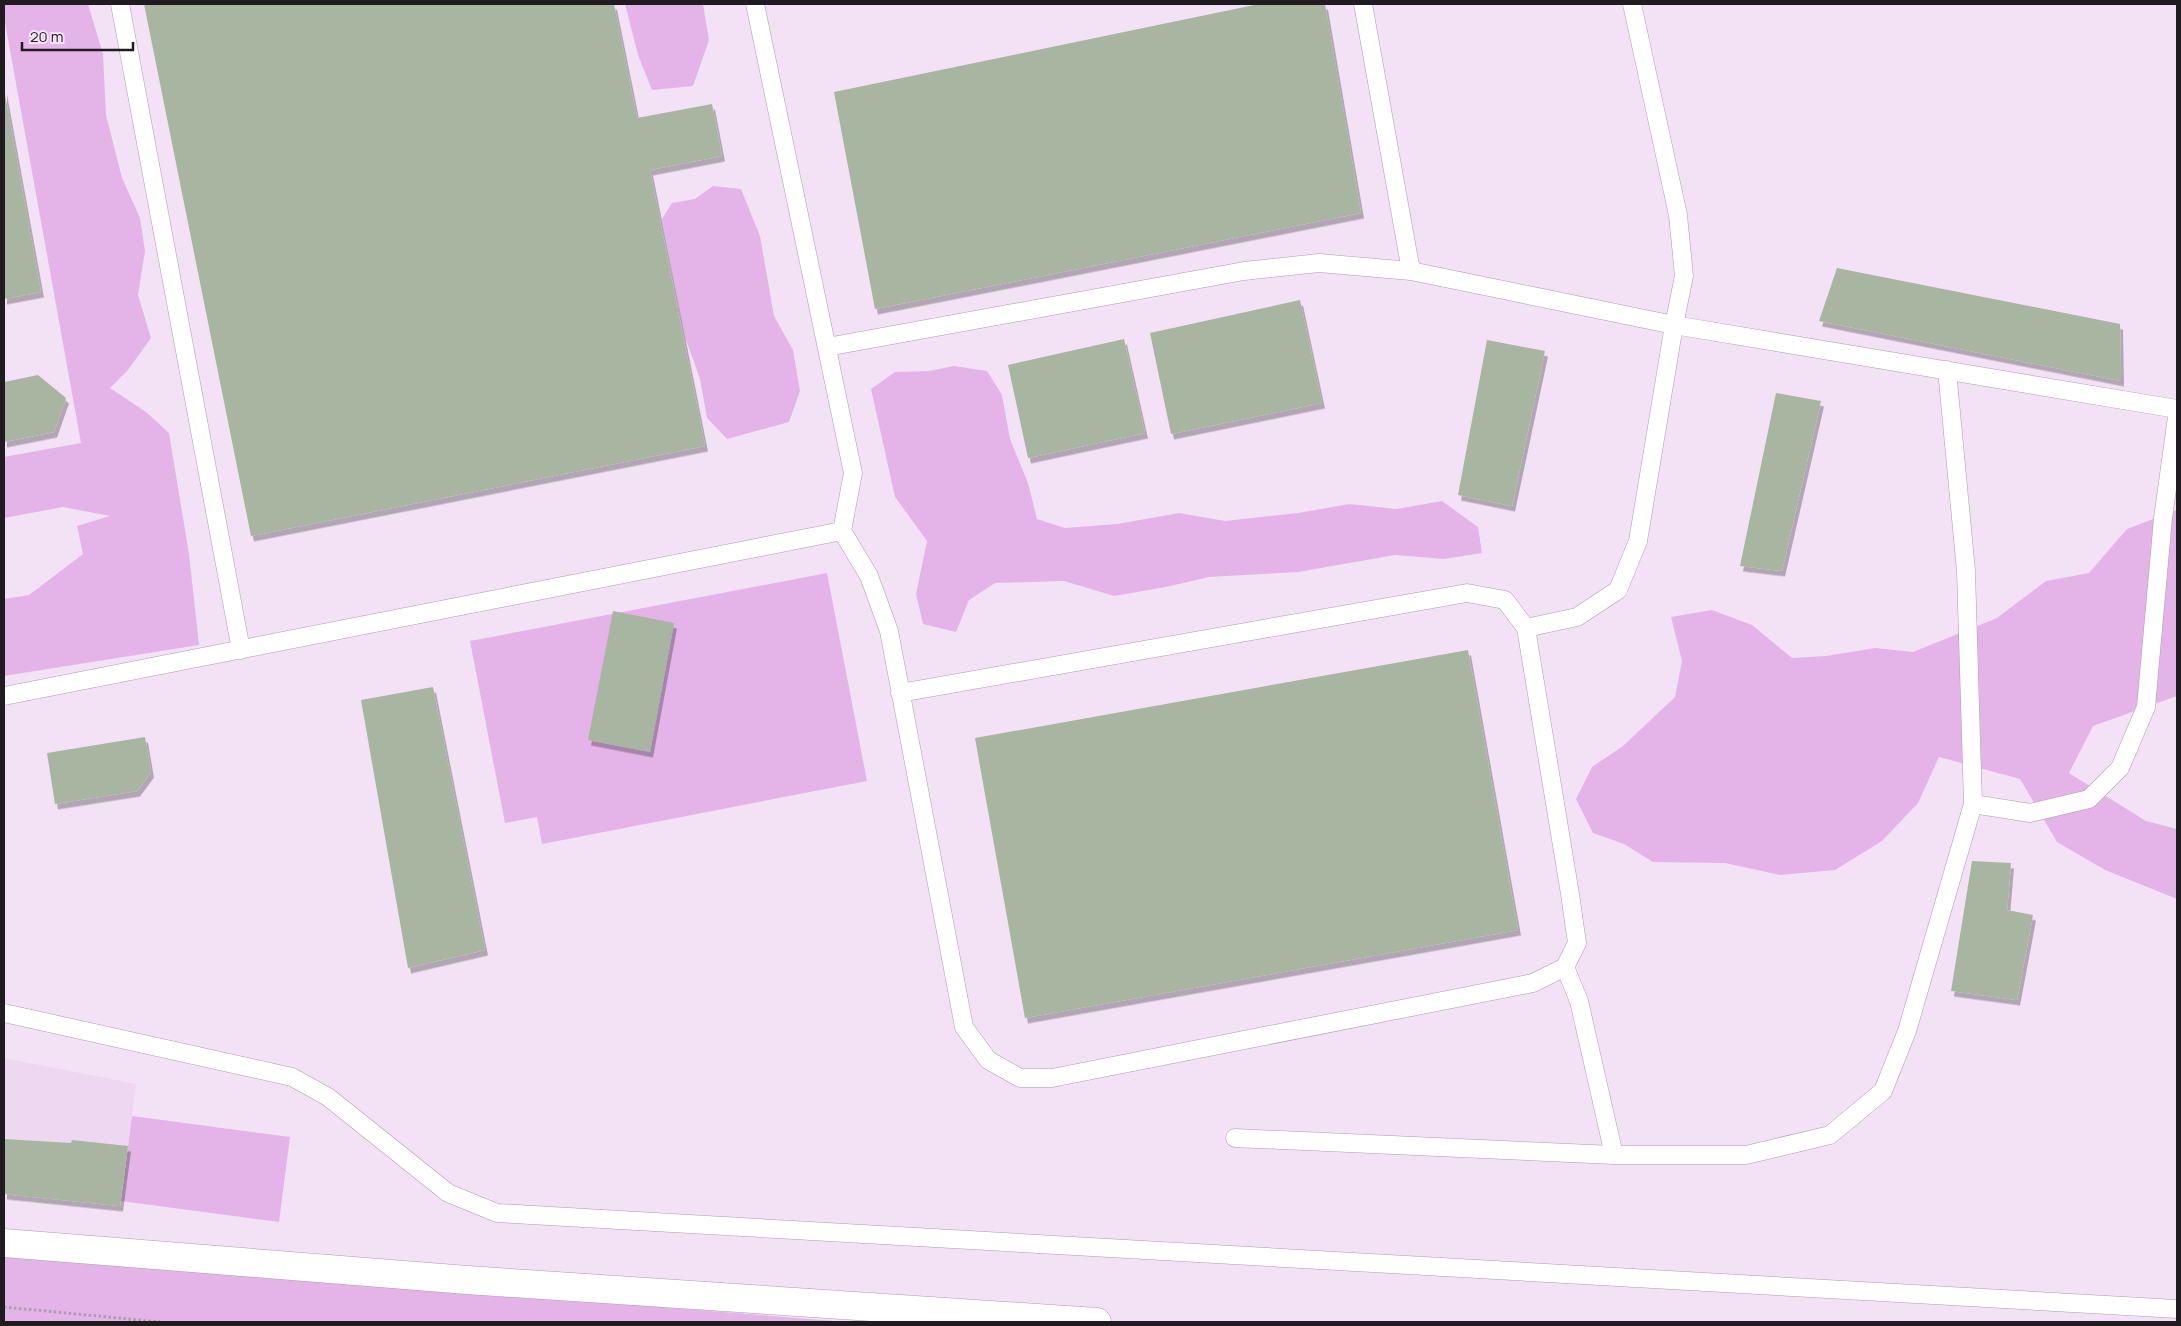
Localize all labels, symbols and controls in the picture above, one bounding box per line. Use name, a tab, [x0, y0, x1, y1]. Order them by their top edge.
scale bar	[22, 20, 134, 52]
text: 20 m	[30, 26, 63, 47]

